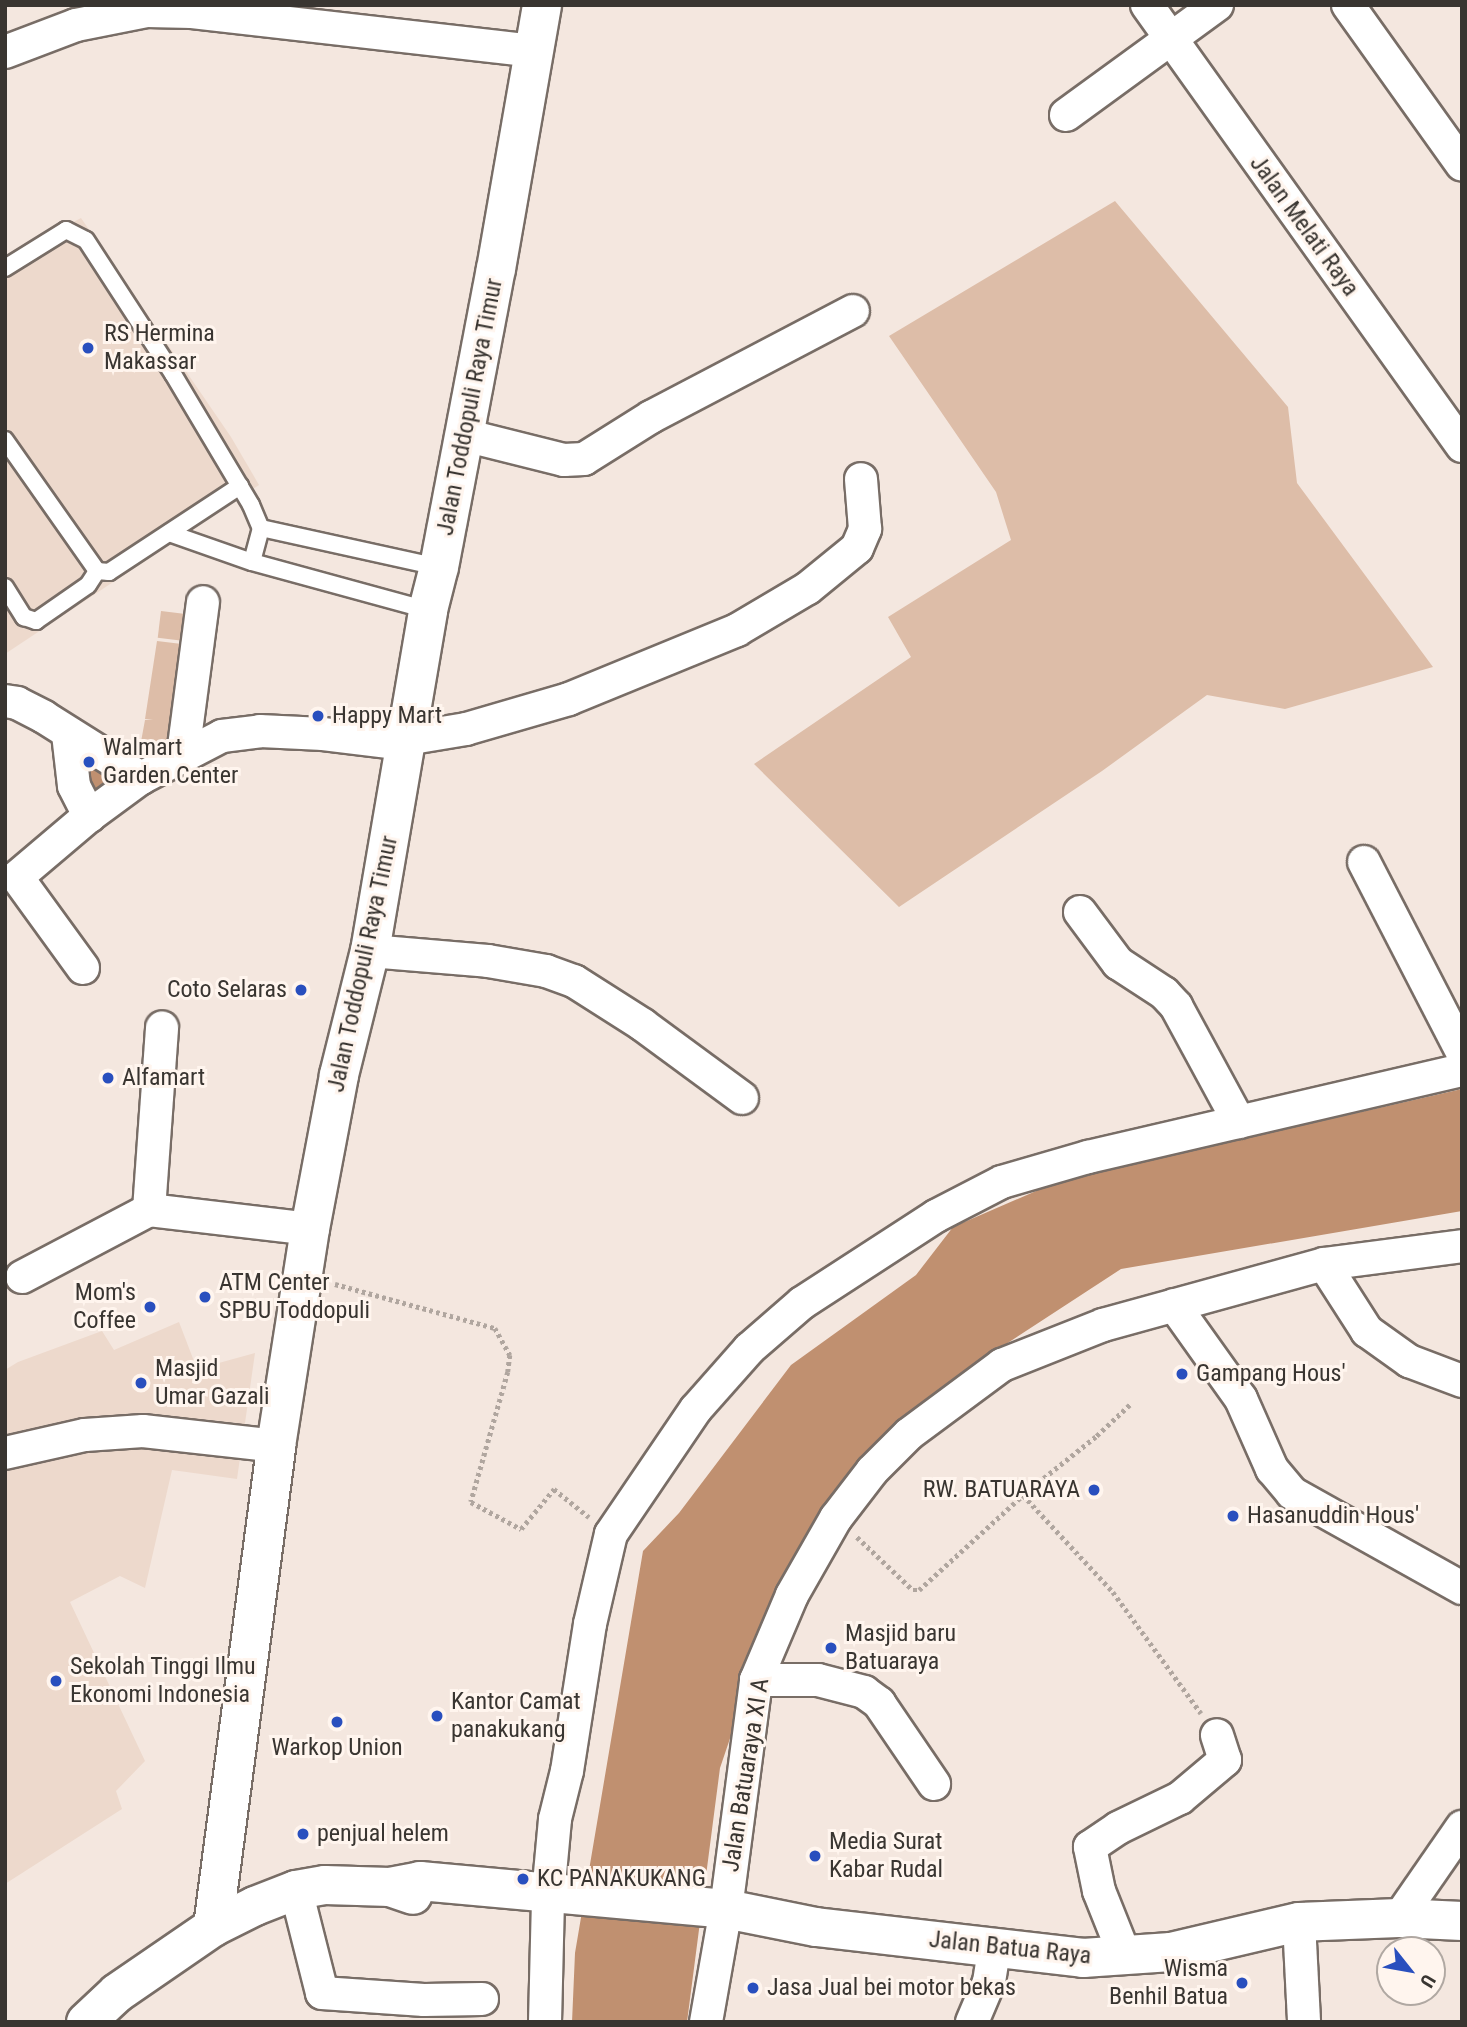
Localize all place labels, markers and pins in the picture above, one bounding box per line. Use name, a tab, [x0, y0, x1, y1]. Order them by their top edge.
place label: RS Hermina Makassar	[104, 320, 215, 376]
marker: RS Hermina Makassar	[78, 338, 98, 358]
place label: Happy Mart	[332, 702, 442, 730]
marker: Happy Mart	[310, 708, 326, 724]
place label: Walmart Garden Center	[103, 734, 238, 790]
marker: Walmart Garden Center	[81, 754, 97, 770]
place label: Coto Selaras	[167, 976, 287, 1004]
marker: Coto Selaras	[293, 982, 309, 998]
place label: Alfamart	[122, 1064, 205, 1092]
marker: Alfamart	[100, 1070, 116, 1086]
place label: ATM Center SPBU Toddopuli	[219, 1269, 371, 1325]
place label: Mom's Coffee	[73, 1279, 136, 1335]
marker: ATM Center SPBU Toddopuli	[197, 1289, 213, 1305]
marker: Mom's Coffee	[142, 1299, 158, 1315]
place label: Masjid Umar Gazali	[155, 1355, 270, 1411]
place label: Gampang Hous'	[1196, 1360, 1346, 1388]
marker: Gampang Hous'	[1174, 1366, 1190, 1382]
marker: Masjid Umar Gazali	[133, 1375, 149, 1391]
place label: RW. BATUARAYA	[923, 1476, 1080, 1504]
marker: RW. BATUARAYA	[1086, 1482, 1102, 1498]
place label: Hasanuddin Hous'	[1247, 1502, 1419, 1530]
marker: Hasanuddin Hous'	[1225, 1508, 1241, 1524]
place label: Masjid baru Batuaraya	[845, 1620, 956, 1676]
marker: Masjid baru Batuaraya	[823, 1640, 839, 1656]
place label: Sekolah Tinggi Ilmu Ekonomi Indonesia	[70, 1653, 256, 1709]
marker: Sekolah Tinggi Ilmu Ekonomi Indonesia	[48, 1673, 64, 1689]
place label: Kantor Camat panakukang	[451, 1688, 581, 1744]
marker: Kantor Camat panakukang	[429, 1708, 445, 1724]
marker: Warkop Union	[329, 1714, 345, 1730]
place label: Warkop Union	[271, 1734, 403, 1762]
place label: penjual helem	[317, 1820, 449, 1848]
marker: penjual helem	[295, 1826, 311, 1842]
place label: Media Surat Kabar Rudal	[829, 1828, 943, 1884]
marker: Media Surat Kabar Rudal	[807, 1848, 823, 1864]
place label: KC PANAKUKANG	[537, 1865, 706, 1893]
marker: KC PANAKUKANG	[515, 1871, 531, 1887]
place label: Wisma Benhil Batua	[1109, 1955, 1228, 2011]
place label: Jasa Jual bei motor bekas	[767, 1974, 1016, 2002]
marker: Wisma Benhil Batua	[1234, 1975, 1250, 1991]
marker: Jasa Jual bei motor bekas	[745, 1980, 761, 1996]

